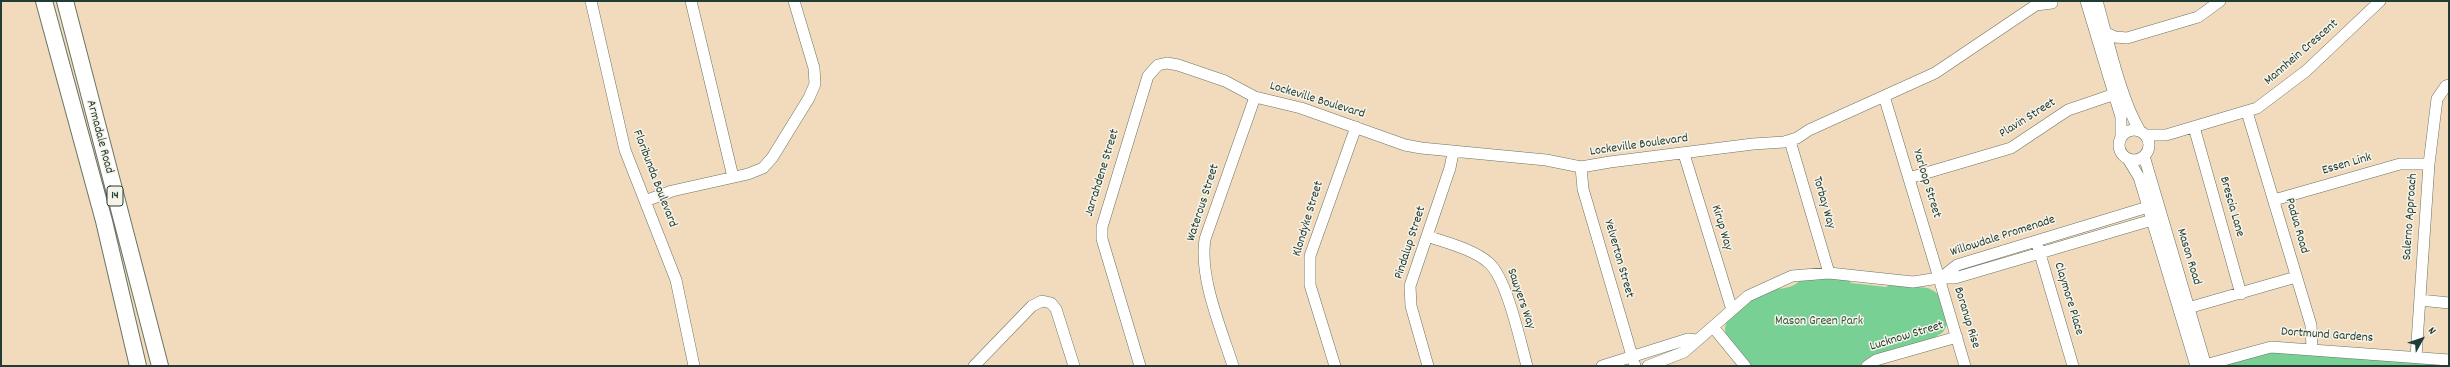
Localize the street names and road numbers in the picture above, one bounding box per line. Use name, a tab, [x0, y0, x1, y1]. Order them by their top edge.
street label: Mannhein Crescent	[2262, 17, 2342, 89]
street label: Lockeville Boulevard	[1267, 79, 1367, 123]
street label: Plavin Street	[1997, 96, 2059, 142]
street label: Armadale Road	[82, 99, 116, 175]
street label: Jarrahdene Street	[1082, 127, 1124, 219]
street label: Floribunda Boulevard	[628, 128, 680, 230]
street label: Lockeville Boulevard	[1589, 131, 1689, 161]
street label: Yarloop Street	[1908, 148, 1944, 220]
street label: Essen Link	[2321, 151, 2373, 179]
street label: Waterous Street	[1184, 162, 1224, 244]
street label: Salerno Approach	[2400, 173, 2422, 261]
street label: Torbay Way	[1808, 175, 1838, 231]
street label: Brescia Lane	[2215, 175, 2247, 239]
street label: Klondyke Street	[1290, 179, 1328, 259]
road number: 14	[107, 186, 123, 206]
street label: Padua Road	[2281, 196, 2311, 256]
street label: Kirup Way	[1707, 203, 1735, 253]
street label: Pindalup Street	[1392, 205, 1430, 281]
street label: Willowdale Promenade	[1949, 213, 2057, 261]
street label: Yelverton Street	[1599, 218, 1637, 300]
street label: Mason Road	[2172, 227, 2204, 287]
street label: Claymore Place	[2050, 261, 2086, 337]
street label: Sawyers Way	[1502, 267, 1538, 331]
street label: Boranup Rise	[1949, 285, 1983, 351]
street label: Lucknow Street	[1868, 318, 1946, 356]
street label: Dortmund Gardens	[2280, 325, 2374, 347]

